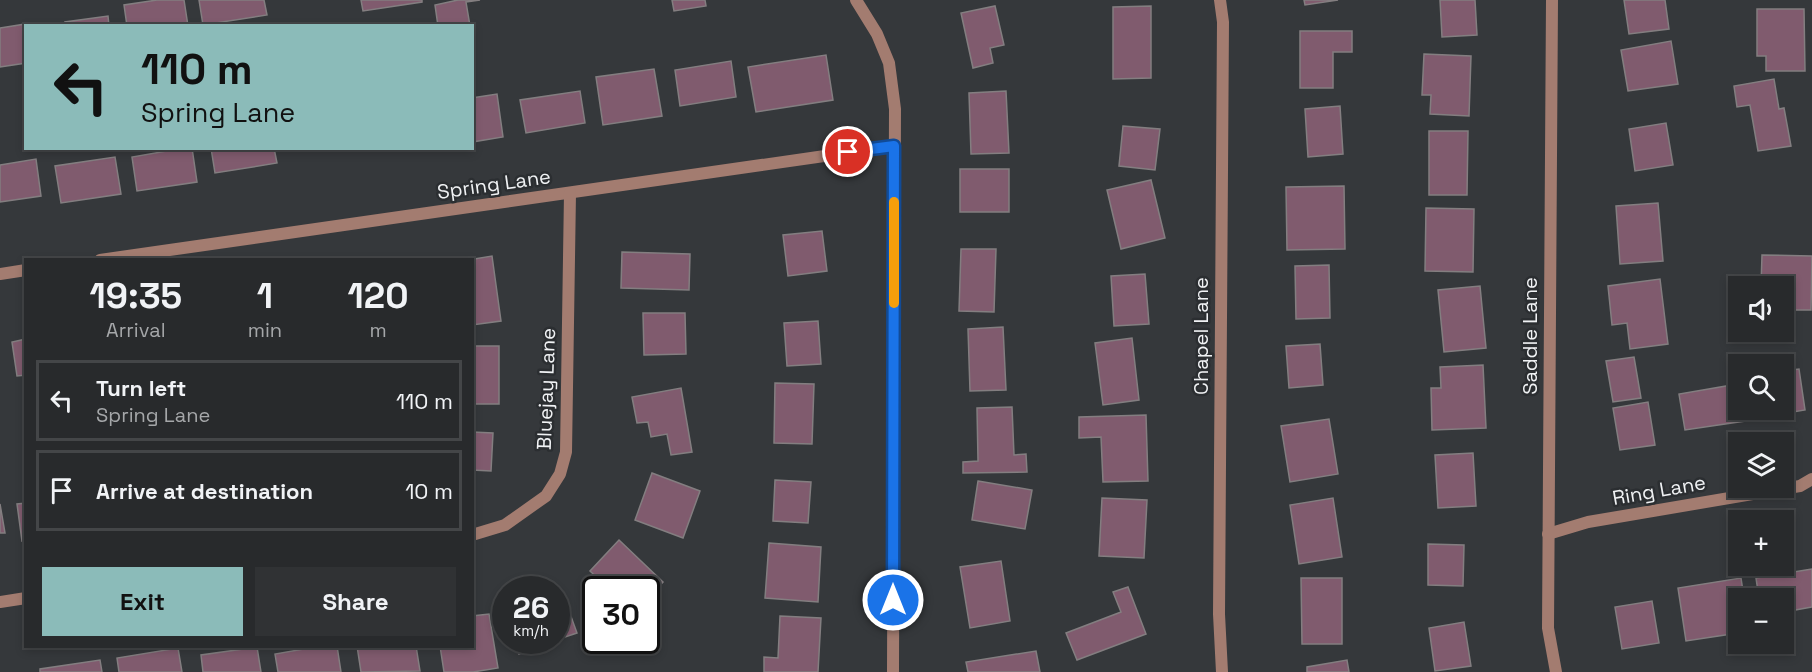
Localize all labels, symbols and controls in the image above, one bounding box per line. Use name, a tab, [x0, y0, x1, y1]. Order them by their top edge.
text: 110 m	[141, 43, 253, 96]
icon: left	[42, 48, 120, 126]
text: Spring Lane	[141, 95, 295, 130]
pin	[822, 126, 873, 177]
icon: arrive	[831, 135, 864, 168]
street label: Spring Lane	[436, 163, 552, 205]
text: 19:35	[89, 273, 182, 319]
text: 1	[257, 273, 273, 319]
text: 120	[348, 273, 409, 319]
map controls	[1728, 276, 1794, 654]
button: sound	[1728, 276, 1794, 342]
street label: Chapel Lane	[1188, 277, 1214, 395]
street label: Saddle Lane	[1517, 277, 1543, 395]
text: Arrival	[106, 317, 166, 343]
text: min	[248, 317, 282, 343]
text: m	[369, 317, 387, 343]
street label: Bluejay Lane	[531, 327, 561, 451]
button: search	[1728, 354, 1794, 420]
text: Turn left	[96, 374, 186, 402]
icon: left	[45, 384, 78, 417]
text: 110 m	[396, 387, 453, 415]
text: Spring Lane	[96, 402, 210, 428]
button: layers	[1728, 432, 1794, 498]
street label: Ring Lane	[1610, 469, 1708, 511]
icon: arrive	[45, 474, 78, 507]
text: Arrive at destination	[96, 477, 313, 505]
text: 10 m	[405, 477, 453, 505]
button: +	[1728, 510, 1794, 576]
button: Exit	[42, 567, 243, 636]
button: Share	[255, 567, 456, 636]
position arrow	[861, 568, 925, 632]
speed limit sign: 30	[582, 576, 660, 654]
text: 26	[513, 588, 549, 627]
button: −	[1728, 588, 1794, 654]
text: km/h	[513, 621, 549, 640]

